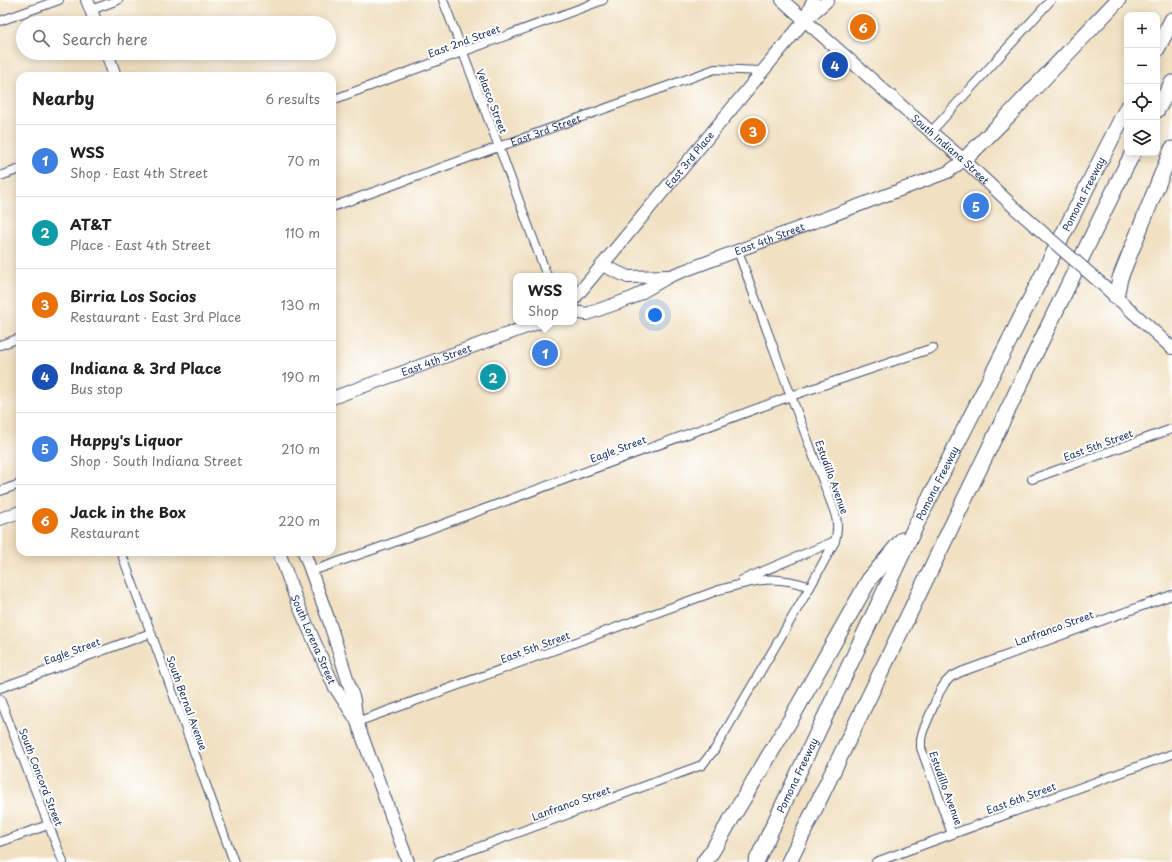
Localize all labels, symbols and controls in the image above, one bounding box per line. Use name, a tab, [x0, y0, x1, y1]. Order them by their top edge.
pin: 6	[850, 12, 876, 42]
map controls	[1124, 12, 1160, 156]
button: +	[1124, 12, 1160, 48]
search box	[16, 16, 336, 60]
street label: East 2nd Street	[426, 20, 502, 61]
icon: search	[30, 27, 52, 49]
text: Search here	[62, 27, 148, 50]
button: −	[1124, 48, 1160, 84]
pin: 4	[822, 50, 848, 80]
street label: Velasco Street	[473, 66, 512, 135]
button: locate	[1124, 84, 1160, 120]
text: Nearby	[32, 85, 94, 111]
text: 6 results	[265, 89, 320, 108]
street label: East 3rd Street	[508, 110, 583, 149]
street label: South Indiana Street	[909, 110, 993, 187]
pin: 3	[740, 116, 766, 146]
button: layers	[1124, 120, 1160, 156]
street label: East 3rd Place	[661, 128, 717, 191]
text: WSS	[70, 140, 104, 163]
text: 1	[42, 151, 48, 170]
text: 70 m	[287, 151, 320, 170]
street label: Pomona Freeway	[1058, 154, 1109, 233]
text: Shop · East 4th Street	[70, 163, 208, 182]
pin: 5	[963, 191, 989, 221]
text: AT&T	[70, 212, 111, 235]
street label: East 4th Street	[732, 218, 806, 258]
text: 2	[40, 223, 50, 242]
text: 110 m	[285, 223, 320, 242]
text: Place · East 4th Street	[70, 235, 210, 254]
popup	[513, 273, 577, 325]
text: WSS	[528, 278, 562, 301]
text: Birria Los Socios	[70, 284, 196, 307]
text: 3	[41, 295, 49, 314]
text: 130 m	[281, 295, 320, 314]
text: Shop	[528, 301, 559, 320]
your location	[645, 305, 665, 325]
text: Restaurant · East 3rd Place	[70, 307, 241, 326]
pin: 1	[532, 338, 558, 368]
street label: East 4th Street	[399, 340, 473, 379]
text: Indiana & 3rd Place	[70, 356, 221, 379]
pin: 2	[480, 362, 506, 392]
text: 4	[41, 367, 49, 386]
text: 190 m	[281, 367, 320, 386]
text: Bus stop	[70, 379, 123, 398]
street label: East 5th Street	[1061, 425, 1135, 464]
text: Happy's Liquor	[70, 428, 183, 451]
street label: Eagle Street	[588, 431, 648, 466]
street label: Estudillo Avenue	[812, 438, 853, 516]
text: 5	[41, 439, 49, 458]
text: 210 m	[281, 439, 320, 458]
street label: Pomona Freeway	[912, 443, 963, 523]
text: Shop · South Indiana Street	[70, 451, 242, 470]
text: Jack in the Box	[70, 500, 186, 523]
text: 6	[40, 511, 50, 530]
text: 220 m	[278, 511, 320, 530]
text: Restaurant	[70, 523, 140, 542]
street label: South Lorena Street	[288, 592, 340, 686]
street label: Lanfranco Street	[1012, 606, 1095, 649]
street label: East 5th Street	[498, 627, 572, 666]
street label: Eagle Street	[42, 633, 102, 668]
street label: South Bernal Avenue	[163, 653, 212, 753]
street label: South Concord Street	[16, 726, 67, 828]
street label: Pomona Freeway	[773, 735, 822, 815]
street label: Estudillo Avenue	[926, 749, 967, 827]
street label: East 6th Street	[984, 778, 1058, 817]
street label: Lanfranco Street	[529, 781, 612, 824]

